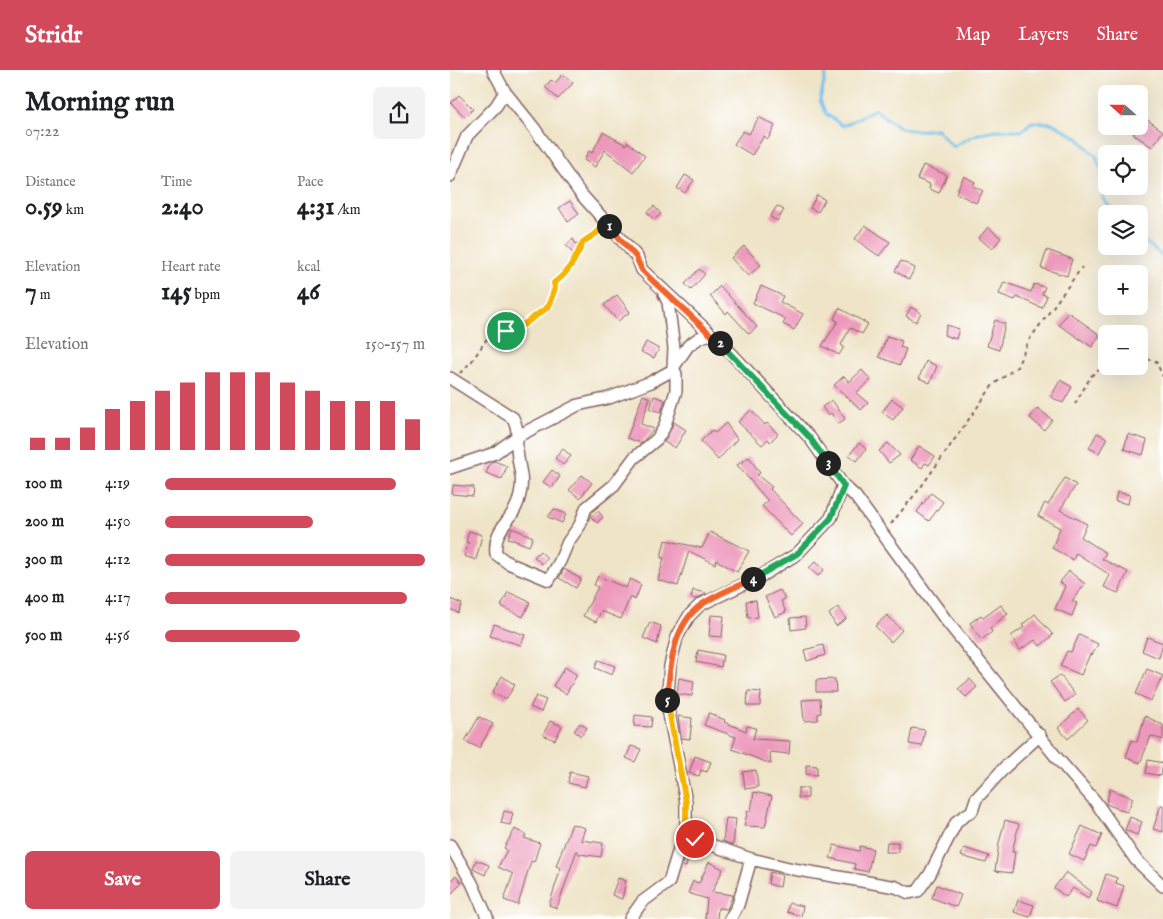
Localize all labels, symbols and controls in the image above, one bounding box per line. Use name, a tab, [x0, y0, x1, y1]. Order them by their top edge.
text: Stridr	[25, 20, 82, 51]
text: Map	[956, 24, 990, 47]
text: Layers	[1018, 24, 1069, 47]
text: Share	[1097, 24, 1138, 47]
text: Morning run	[25, 85, 175, 120]
north arrow	[1098, 85, 1148, 135]
map controls	[1098, 85, 1148, 375]
button: share	[373, 87, 425, 139]
text: 07:22	[25, 122, 60, 142]
button: locate	[1098, 145, 1148, 195]
text: Distance	[25, 173, 76, 191]
text: Time	[161, 173, 192, 191]
text: Pace	[297, 173, 324, 191]
text: 0.59	[25, 191, 63, 223]
text: 2:40	[161, 191, 204, 223]
text: 4:31	[297, 191, 335, 223]
text: km	[63, 201, 84, 219]
text: /km	[335, 201, 361, 219]
button: layers	[1098, 205, 1148, 255]
pin: 1	[596, 214, 622, 238]
text: 1	[607, 217, 612, 235]
text: Elevation	[25, 258, 81, 276]
text: Heart rate	[161, 258, 221, 276]
text: kcal	[297, 258, 320, 276]
button: +	[1098, 265, 1148, 315]
text: 7	[25, 276, 37, 308]
text: 145	[161, 276, 192, 308]
text: 46	[297, 276, 320, 308]
text: m	[37, 286, 51, 304]
text: bpm	[192, 286, 220, 304]
pin	[485, 310, 527, 352]
icon: arrive	[492, 317, 520, 345]
button: −	[1098, 325, 1148, 375]
pin: 2	[708, 330, 732, 356]
text: 2	[717, 334, 724, 352]
text: Elevation	[25, 335, 88, 355]
text: 150–157 m	[365, 335, 425, 355]
pin: 3	[816, 450, 840, 476]
text: 3	[826, 454, 831, 472]
text: 100 m	[25, 474, 62, 494]
text: 4:19	[105, 474, 130, 494]
text: 200 m	[25, 512, 64, 532]
text: 4:50	[105, 512, 131, 532]
text: 300 m	[25, 550, 63, 570]
text: 4:12	[105, 550, 131, 570]
pin: 4	[740, 566, 766, 592]
text: 4	[750, 570, 757, 588]
text: 400 m	[25, 588, 64, 608]
text: 4:17	[105, 588, 131, 608]
text: 500 m	[25, 626, 62, 646]
text: 4:56	[105, 626, 130, 646]
pin: 5	[654, 688, 680, 712]
text: 5	[665, 691, 670, 709]
pin	[674, 818, 716, 860]
icon: check	[681, 825, 709, 853]
button: Save	[25, 851, 220, 909]
button: Share	[230, 851, 425, 909]

